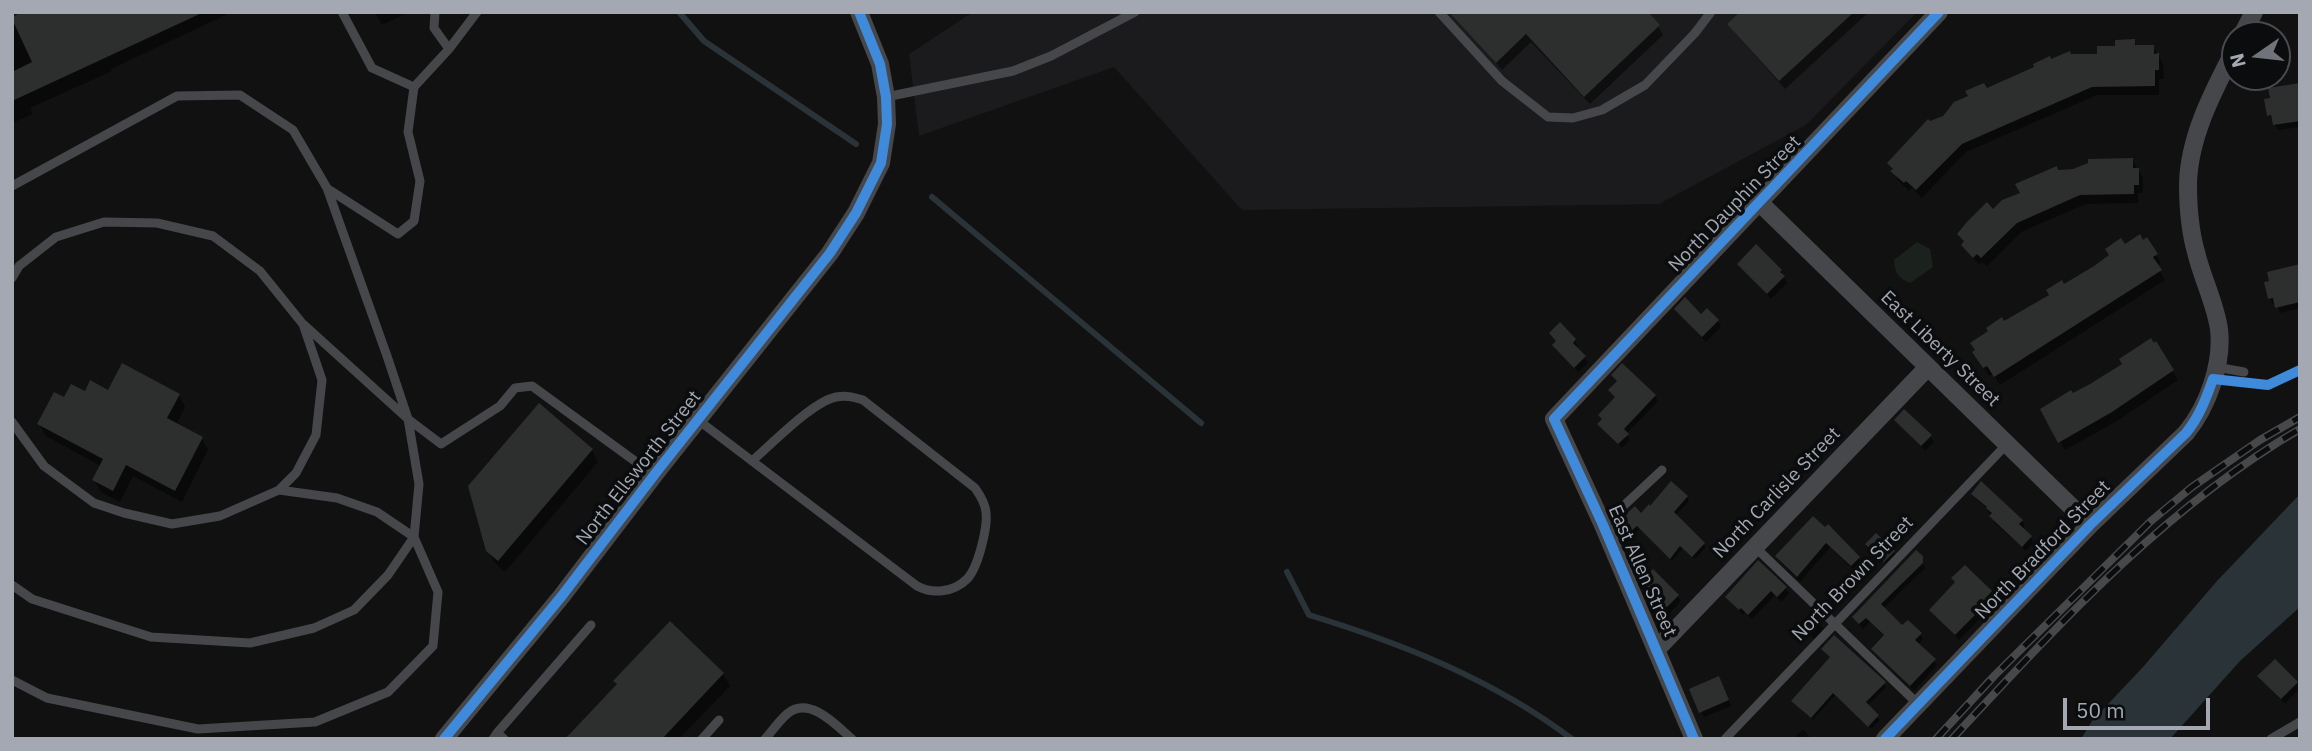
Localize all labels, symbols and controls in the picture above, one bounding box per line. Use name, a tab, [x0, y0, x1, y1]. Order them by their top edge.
north arrow	[2221, 21, 2291, 91]
text: N	[2224, 51, 2251, 70]
street label: North Dauphin Street	[1664, 131, 1806, 277]
street label: East Liberty Street	[1876, 286, 2004, 412]
street label: North Ellsworth Street	[572, 386, 706, 550]
street label: North Carlisle Street	[1709, 423, 1845, 563]
street label: North Bradford Street	[1971, 476, 2115, 624]
street label: East Allen Street	[1603, 502, 1681, 640]
street label: North Brown Street	[1788, 512, 1918, 646]
scale bar	[2067, 684, 2214, 728]
text: 50 m	[2076, 696, 2125, 724]

